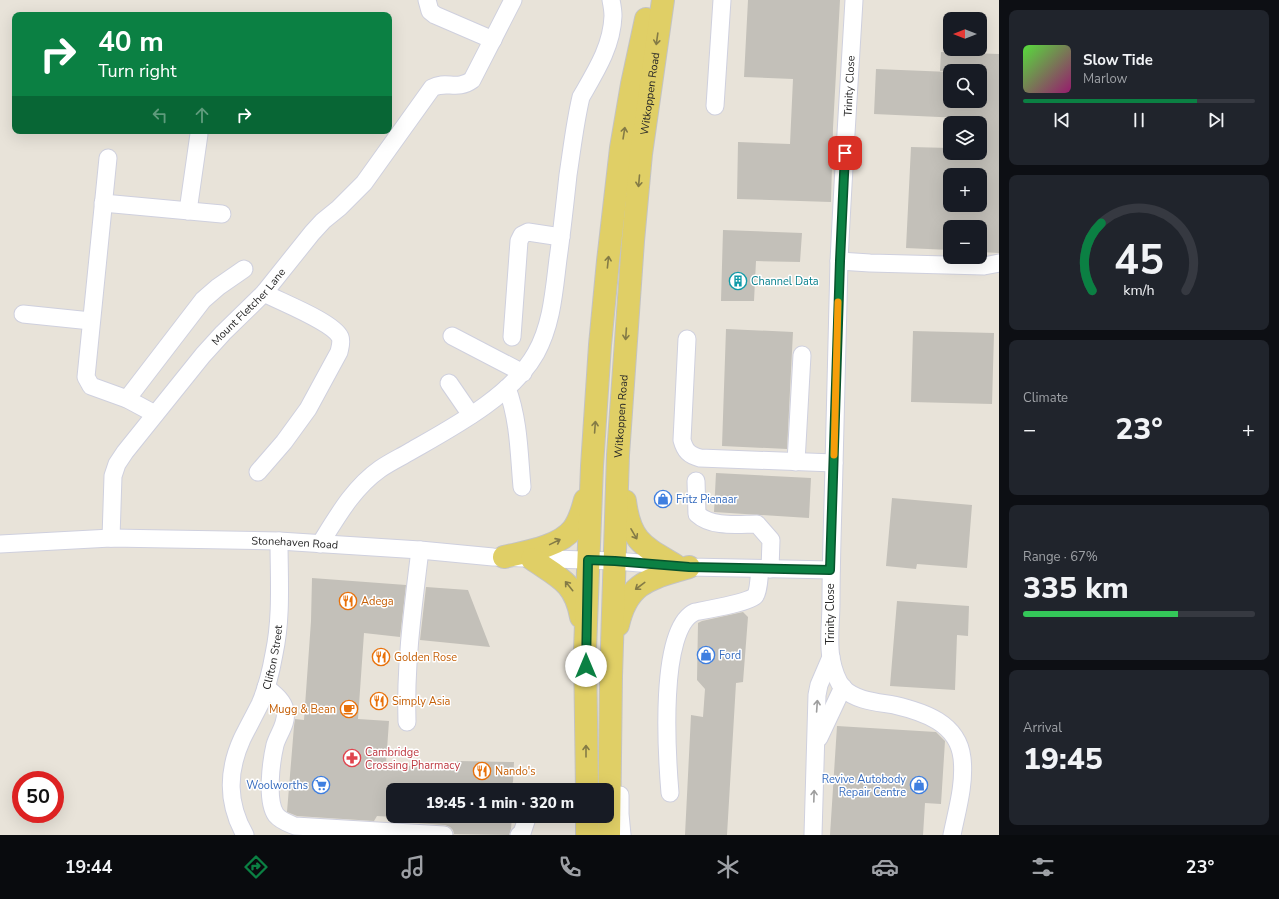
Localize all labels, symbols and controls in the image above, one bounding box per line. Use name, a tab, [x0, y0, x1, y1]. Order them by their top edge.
north arrow	[943, 12, 987, 56]
map controls	[943, 12, 987, 264]
text: 40 m	[98, 23, 164, 61]
icon: right	[32, 28, 84, 80]
one-way arrow	[653, 32, 661, 45]
text: Slow Tide	[1083, 50, 1153, 70]
street label: Witkoppen Road	[637, 51, 663, 136]
street label: Trinity Close	[840, 55, 859, 117]
text: Turn right	[98, 59, 177, 83]
button: search	[943, 64, 987, 108]
text: Marlow	[1083, 70, 1128, 88]
icon: left	[149, 104, 171, 126]
icon: ahead	[191, 104, 213, 126]
icon: right	[233, 104, 255, 126]
icon: previous	[1051, 109, 1073, 131]
icon: pause	[1128, 109, 1150, 131]
icon: next	[1205, 109, 1227, 131]
button: layers	[943, 116, 987, 160]
one-way arrow	[620, 126, 628, 139]
pin	[828, 136, 862, 170]
icon: arrive	[834, 142, 856, 164]
button: +	[943, 168, 987, 212]
one-way arrow	[635, 174, 642, 187]
button: −	[943, 220, 987, 264]
text: 45	[1114, 231, 1164, 288]
one-way arrow	[604, 256, 612, 269]
street label: Mount Fletcher Lane	[208, 265, 289, 349]
building icon: Channel Data	[728, 271, 748, 291]
place label: Channel Data	[751, 274, 819, 289]
text: km/h	[1123, 280, 1155, 299]
one-way arrow	[623, 327, 630, 340]
street label: Witkoppen Road	[611, 374, 632, 458]
text: Climate	[1023, 389, 1068, 407]
text: 23°	[1115, 409, 1163, 450]
text: −	[1023, 415, 1036, 445]
text: +	[1242, 415, 1255, 445]
one-way arrow	[591, 421, 599, 434]
shop icon: Fritz Pienaar	[653, 489, 673, 509]
place label: Fritz Pienaar	[676, 492, 737, 507]
one-way arrow	[630, 528, 638, 539]
street label: Stonehaven Road	[251, 534, 339, 553]
one-way arrow	[549, 537, 561, 545]
text: Range · 67%	[1023, 548, 1098, 566]
text: 335 km	[1023, 568, 1129, 609]
one-way arrow	[564, 581, 573, 592]
one-way arrow	[635, 582, 646, 590]
street label: Trinity Close	[823, 583, 838, 645]
restaurant icon: Adega	[338, 591, 358, 611]
place label: Adega	[361, 594, 394, 609]
street label: Clifton Street	[259, 624, 286, 692]
position arrow	[565, 645, 607, 687]
shop icon: Ford	[696, 645, 716, 665]
restaurant icon: Golden Rose	[371, 647, 391, 667]
place label: Ford	[719, 648, 741, 663]
place label: Golden Rose	[394, 650, 457, 665]
restaurant icon: Simply Asia	[369, 691, 389, 711]
place label: Simply Asia	[392, 694, 451, 709]
cafe icon: Mugg & Bean	[339, 699, 359, 719]
one-way arrow	[813, 700, 820, 713]
place label: Mugg & Bean	[269, 702, 336, 717]
text: Arrival	[1023, 719, 1062, 737]
text: 19:45	[1023, 739, 1103, 780]
place label: Cambridge Crossing Pharmacy	[365, 745, 460, 773]
one-way arrow	[582, 745, 590, 758]
pharmacy icon: Cambridge Crossing Pharmacy	[342, 748, 362, 768]
restaurant icon: Nando's	[472, 761, 492, 781]
place label: Nando's	[495, 764, 535, 779]
speed limit sign: 50	[12, 771, 64, 823]
place label: Revive Autobody Repair Centre	[822, 772, 906, 800]
supermarket icon: Woolworths	[311, 775, 331, 795]
shop icon: Revive Autobody Repair Centre	[909, 775, 929, 795]
place label: Woolworths	[246, 778, 308, 793]
one-way arrow	[810, 790, 818, 803]
text: 19:45 · 1 min · 320 m	[426, 793, 574, 813]
icon: directions	[242, 853, 270, 881]
icon: music	[399, 853, 427, 881]
icon: phone	[556, 853, 584, 881]
icon: climate	[714, 853, 742, 881]
icon: car	[871, 853, 899, 881]
icon: filters	[1029, 853, 1057, 881]
text: 19:44	[65, 855, 112, 879]
text: 23°	[1186, 855, 1214, 879]

